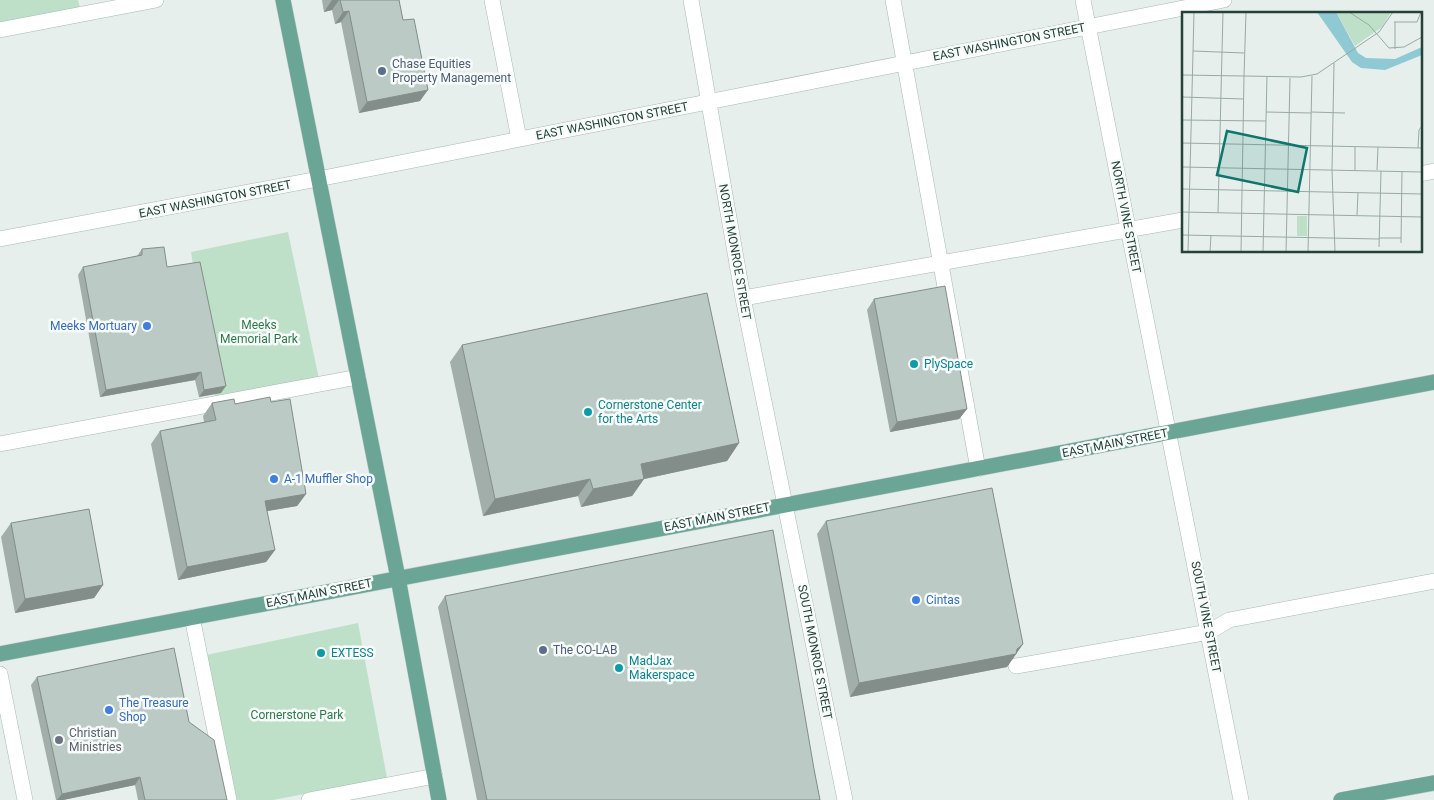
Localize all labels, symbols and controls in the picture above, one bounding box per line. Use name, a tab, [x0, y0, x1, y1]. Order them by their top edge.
inset map	[1182, 12, 1422, 252]
street label: EAST WASHINGTON STREET	[932, 20, 1086, 64]
place label: Chase Equities Property Management	[392, 57, 511, 85]
marker: Chase Equities Property Management	[376, 65, 388, 77]
street label: EAST WASHINGTON STREET	[535, 99, 689, 143]
street label: NORTH VINE STREET	[1108, 160, 1144, 274]
street label: EAST WASHINGTON STREET	[138, 177, 292, 221]
street label: NORTH MONROE STREET	[716, 183, 754, 321]
park label: Meeks Memorial Park	[220, 318, 299, 346]
place label: Meeks Mortuary	[50, 319, 137, 333]
marker: Meeks Mortuary	[141, 320, 153, 332]
place label: PlySpace	[924, 357, 973, 371]
marker: PlySpace	[908, 358, 920, 370]
place label: Cornerstone Center for the Arts	[598, 398, 702, 426]
marker: Cornerstone Center for the Arts	[582, 406, 594, 418]
street label: EAST MAIN STREET	[1061, 426, 1169, 460]
place label: A-1 Muffler Shop	[284, 472, 373, 486]
marker: A-1 Muffler Shop	[268, 473, 280, 485]
street label: EAST MAIN STREET	[663, 500, 771, 534]
street label: SOUTH VINE STREET	[1188, 560, 1224, 674]
street label: EAST MAIN STREET	[265, 576, 373, 610]
street label: SOUTH MONROE STREET	[795, 583, 835, 721]
place label: Cintas	[926, 593, 960, 607]
marker: Cintas	[910, 594, 922, 606]
place label: The CO-LAB	[553, 643, 617, 657]
marker: The CO-LAB	[537, 644, 549, 656]
place label: EXTESS	[331, 646, 374, 660]
marker: EXTESS	[315, 647, 327, 659]
place label: MadJax Makerspace	[629, 654, 695, 682]
marker: MadJax Makerspace	[613, 662, 625, 674]
place label: The Treasure Shop	[119, 696, 189, 724]
marker: The Treasure Shop	[103, 704, 115, 716]
park label: Cornerstone Park	[251, 708, 344, 722]
place label: Christian Ministries	[69, 726, 122, 754]
marker: Christian Ministries	[53, 734, 65, 746]

